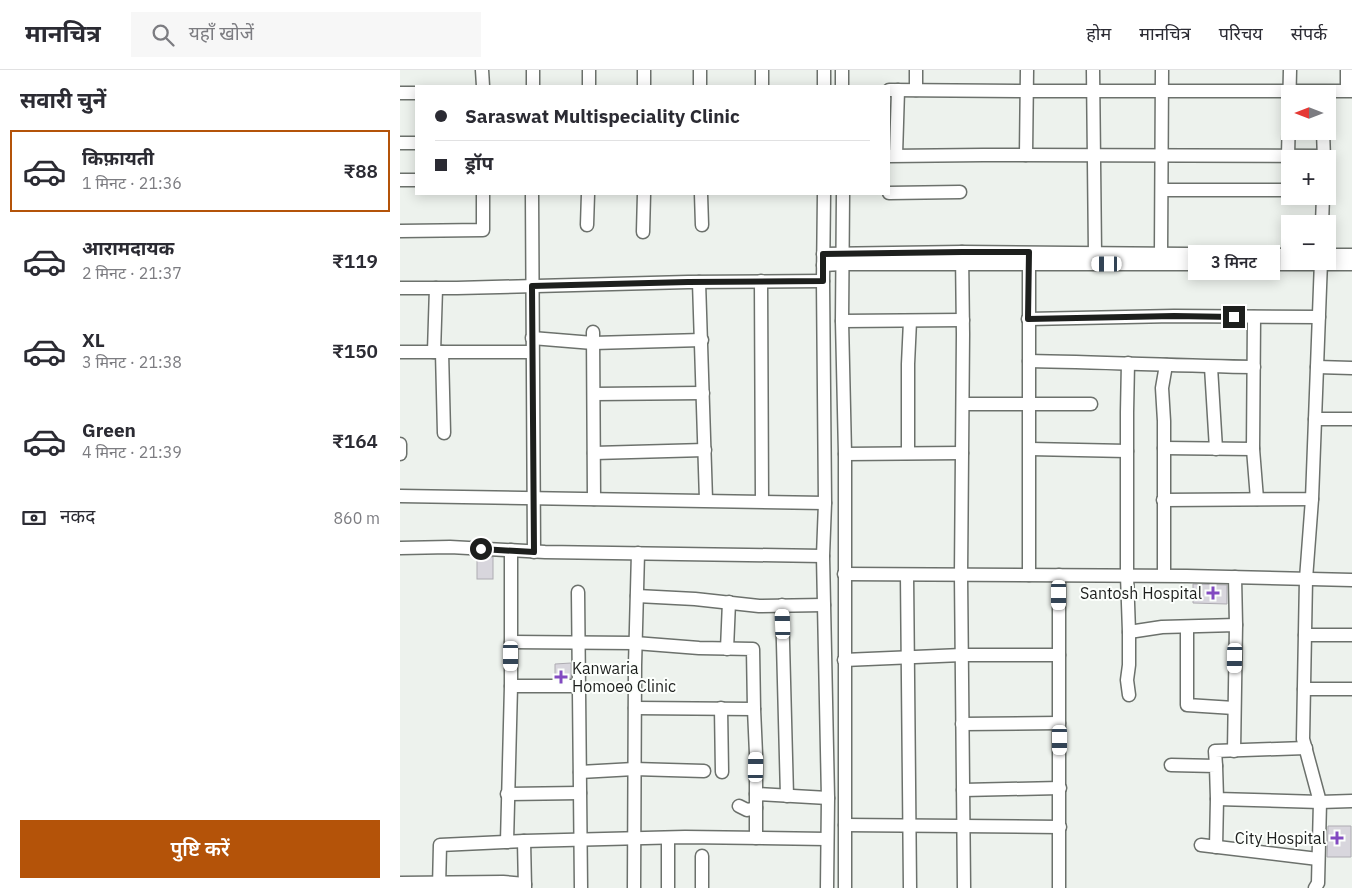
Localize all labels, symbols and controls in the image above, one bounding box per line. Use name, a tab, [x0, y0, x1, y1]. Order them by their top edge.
search box	[131, 12, 481, 57]
text: मानचित्र	[25, 17, 101, 49]
icon: search	[149, 21, 177, 49]
text: यहाँ खोजें	[189, 21, 254, 45]
text: होम	[1086, 22, 1111, 45]
text: मानचित्र	[1139, 22, 1191, 45]
text: परिचय	[1219, 22, 1263, 45]
text: संपर्क	[1291, 22, 1327, 45]
text: सवारी चुनें	[20, 85, 106, 114]
north arrow	[1281, 85, 1336, 140]
map controls	[1281, 85, 1336, 270]
text: Saraswat Multispeciality Clinic	[465, 104, 740, 128]
text: किफ़ायती	[82, 146, 154, 170]
icon: car	[22, 149, 67, 194]
button: +	[1281, 150, 1336, 205]
text: ड्रॉप	[465, 151, 493, 175]
text: ₹88	[343, 159, 378, 183]
text: 1 मिनट · 21:36	[82, 173, 182, 193]
button: −	[1281, 215, 1336, 270]
text: आरामदायक	[82, 236, 174, 260]
icon: car	[22, 239, 67, 284]
callout: 3 मिनट	[1188, 244, 1280, 280]
text: ₹119	[332, 249, 378, 273]
text: 3 मिनट	[1211, 252, 1257, 272]
car	[1092, 257, 1122, 272]
text: 2 मिनट · 21:37	[82, 263, 182, 283]
route end	[1223, 306, 1245, 328]
text: XL	[82, 328, 105, 352]
icon: car	[22, 329, 67, 374]
text: ₹150	[332, 339, 378, 363]
text: 3 मिनट · 21:38	[82, 352, 182, 372]
text: Green	[82, 418, 136, 442]
icon: car	[22, 419, 67, 464]
text: ₹164	[332, 429, 378, 453]
text: 4 मिनट · 21:39	[82, 442, 182, 462]
icon: cash	[20, 504, 48, 532]
text: नकद	[60, 504, 95, 528]
text: 860 m	[333, 508, 380, 528]
route start	[470, 538, 492, 560]
car	[1051, 580, 1066, 610]
place label: Santosh Hospital	[1080, 583, 1202, 603]
marker: Santosh Hospital	[1206, 586, 1220, 600]
car	[774, 609, 791, 639]
car	[503, 641, 518, 671]
car	[1227, 643, 1242, 673]
place label: Kanwaria Homoeo Clinic	[572, 658, 676, 696]
marker: Kanwaria Homoeo Clinic	[554, 670, 568, 684]
car	[1052, 725, 1067, 755]
car	[748, 752, 763, 782]
button: पुष्टि करें	[20, 820, 380, 878]
place label: City Hospital	[1235, 828, 1326, 848]
marker: City Hospital	[1330, 831, 1344, 845]

